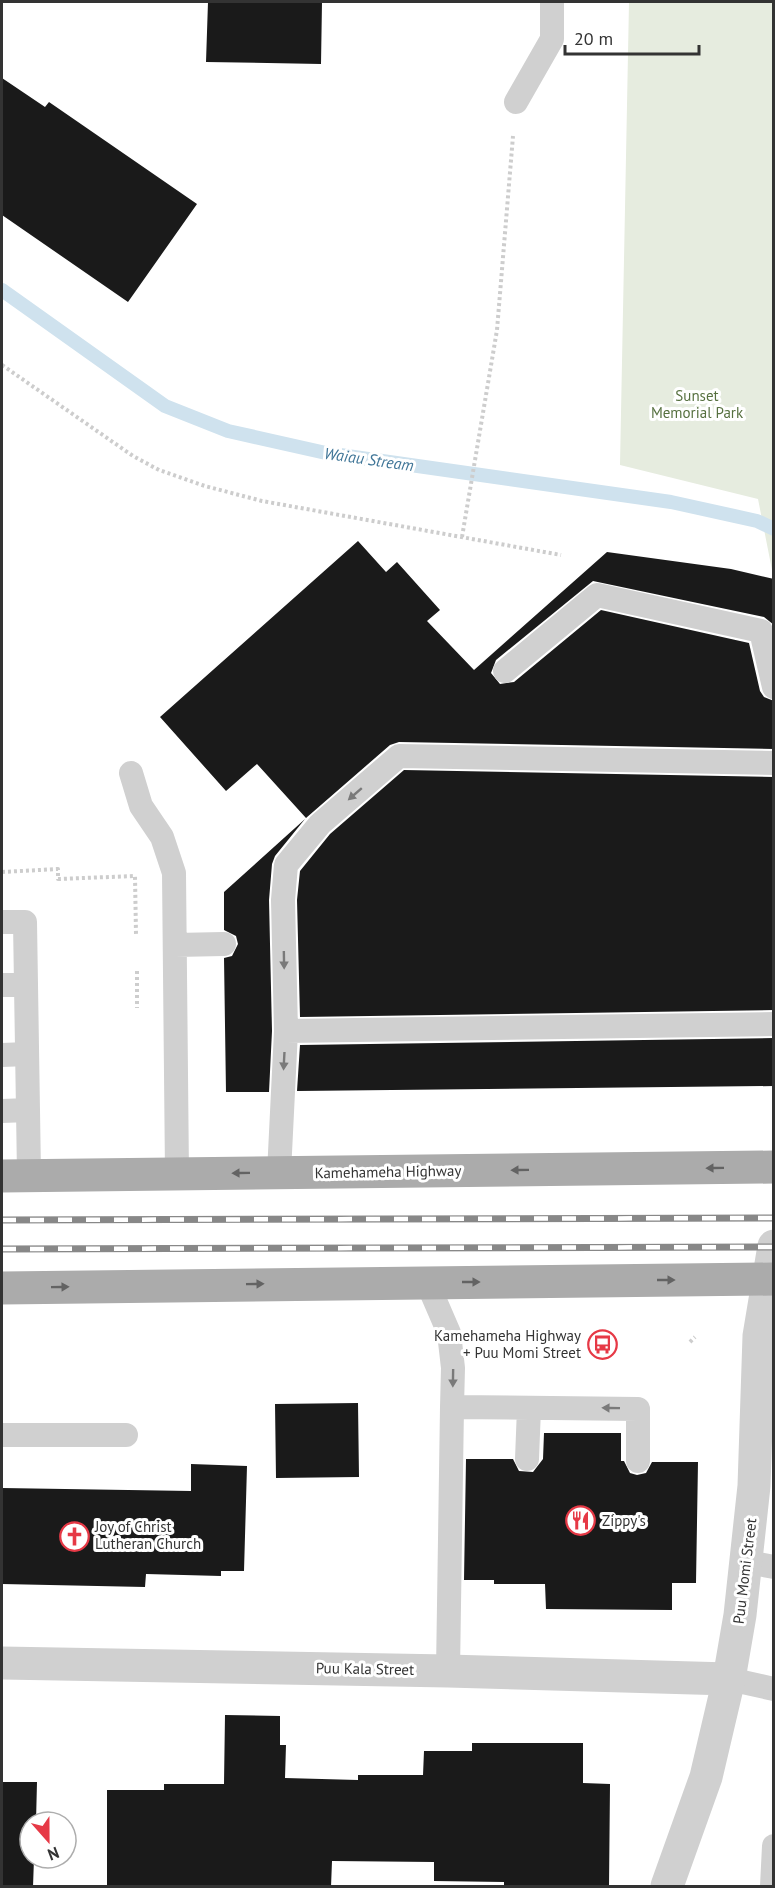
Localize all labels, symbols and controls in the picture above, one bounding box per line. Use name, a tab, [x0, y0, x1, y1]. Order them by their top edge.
scale bar	[565, 18, 698, 56]
text: 20 m	[574, 27, 613, 50]
park label: Sunset Memorial Park	[651, 386, 744, 422]
water label: Waiau Stream	[323, 443, 415, 475]
one-way arrow	[348, 787, 363, 800]
one-way arrow	[279, 951, 289, 970]
one-way arrow	[280, 1052, 289, 1071]
street label: Kamehameha Highway	[314, 1161, 462, 1182]
one-way arrow	[706, 1163, 725, 1173]
one-way arrow	[511, 1165, 530, 1175]
one-way arrow	[232, 1168, 251, 1178]
one-way arrow	[656, 1275, 675, 1285]
one-way arrow	[461, 1277, 480, 1287]
one-way arrow	[245, 1280, 264, 1289]
one-way arrow	[50, 1282, 69, 1292]
place label: Kamehameha Highway + Puu Momi Street	[434, 1326, 581, 1362]
bus stop icon: Kamehameha Highway + Puu Momi Street	[586, 1329, 618, 1361]
one-way arrow	[448, 1368, 458, 1387]
one-way arrow	[602, 1404, 621, 1413]
restaurant icon: Zippy's	[565, 1505, 597, 1537]
place label: Zippy's	[602, 1511, 646, 1530]
place label: Joy of Christ Lutheran Church	[94, 1517, 201, 1553]
street label: Puu Momi Street	[729, 1517, 760, 1625]
church icon: Joy of Christ Lutheran Church	[58, 1520, 90, 1552]
street label: Puu Kala Street	[316, 1658, 414, 1679]
north arrow	[18, 1810, 78, 1870]
text: N	[45, 1843, 62, 1865]

